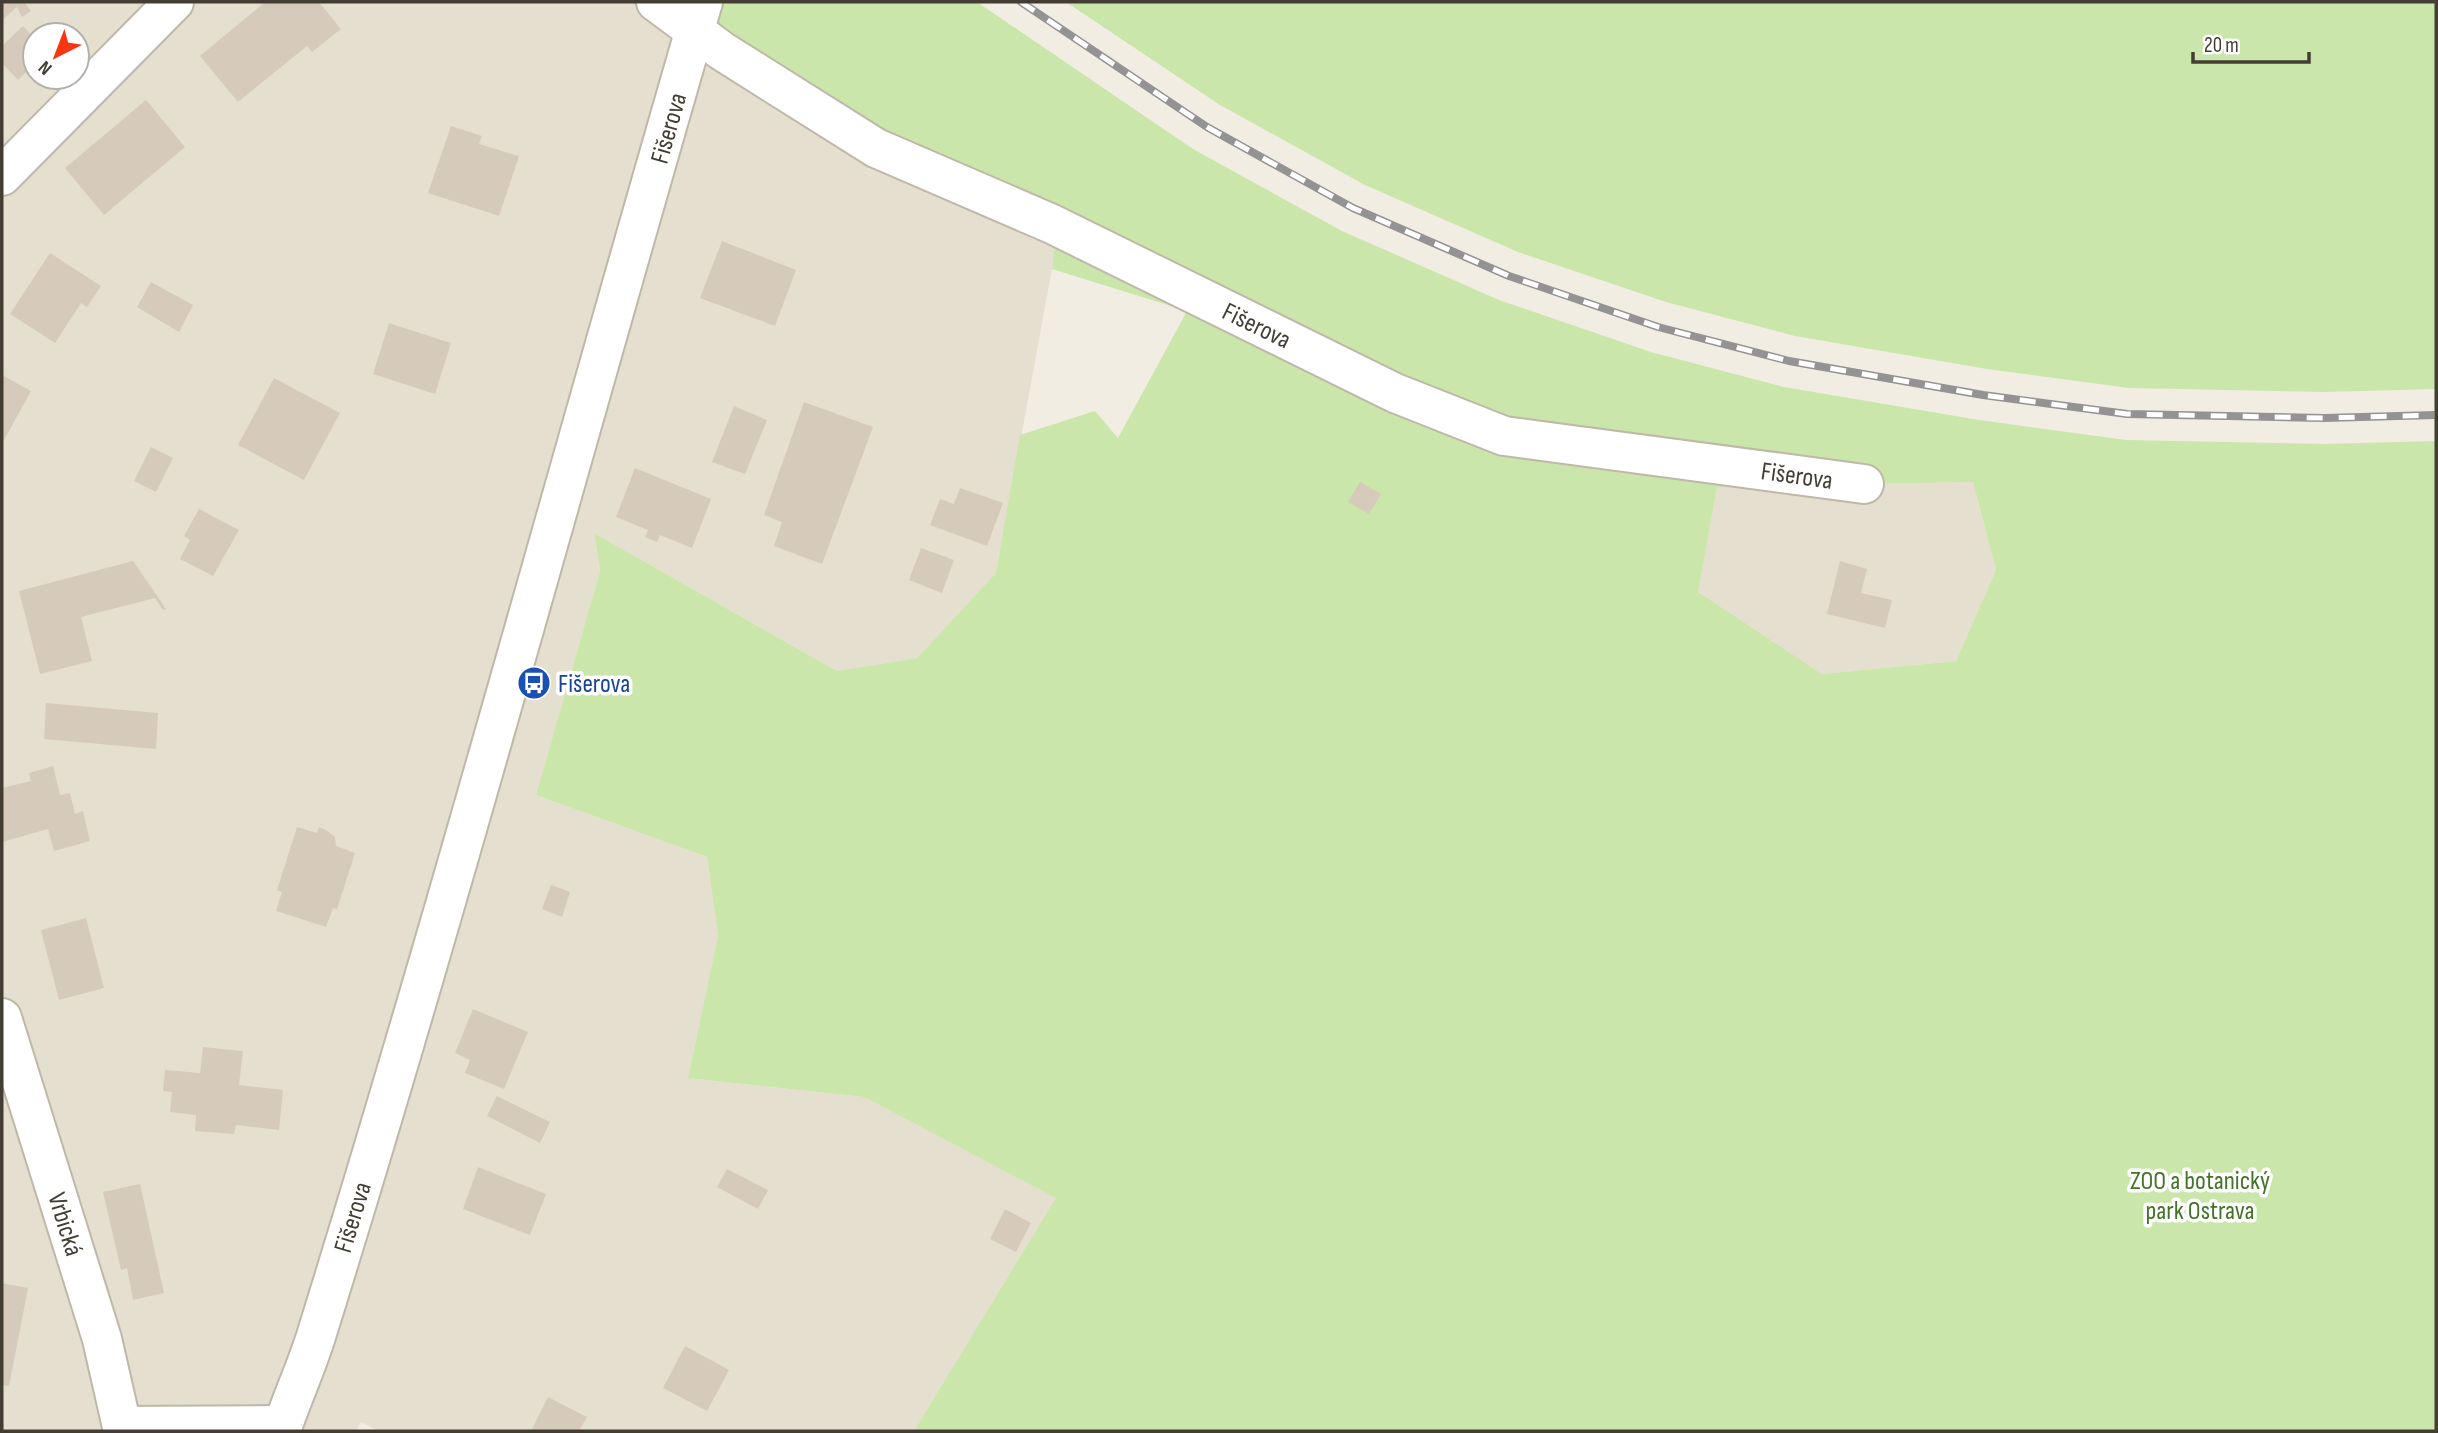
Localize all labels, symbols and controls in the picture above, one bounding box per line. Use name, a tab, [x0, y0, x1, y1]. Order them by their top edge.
north arrow	[21, 21, 91, 91]
scale bar	[2193, 21, 2308, 65]
text: 20 m	[2204, 33, 2239, 58]
text: N	[34, 56, 57, 79]
street label: Fišerova	[645, 89, 694, 167]
street label: Fišerova	[1217, 297, 1296, 356]
street label: Fišerova	[1759, 456, 1835, 497]
bus stop icon: Fišerova	[515, 664, 553, 702]
place label: Fišerova	[558, 669, 630, 700]
park label: ZOO a botanický park Ostrava	[2130, 1166, 2270, 1227]
street label: Fišerova	[328, 1178, 379, 1256]
street label: Vrbická	[40, 1189, 89, 1260]

